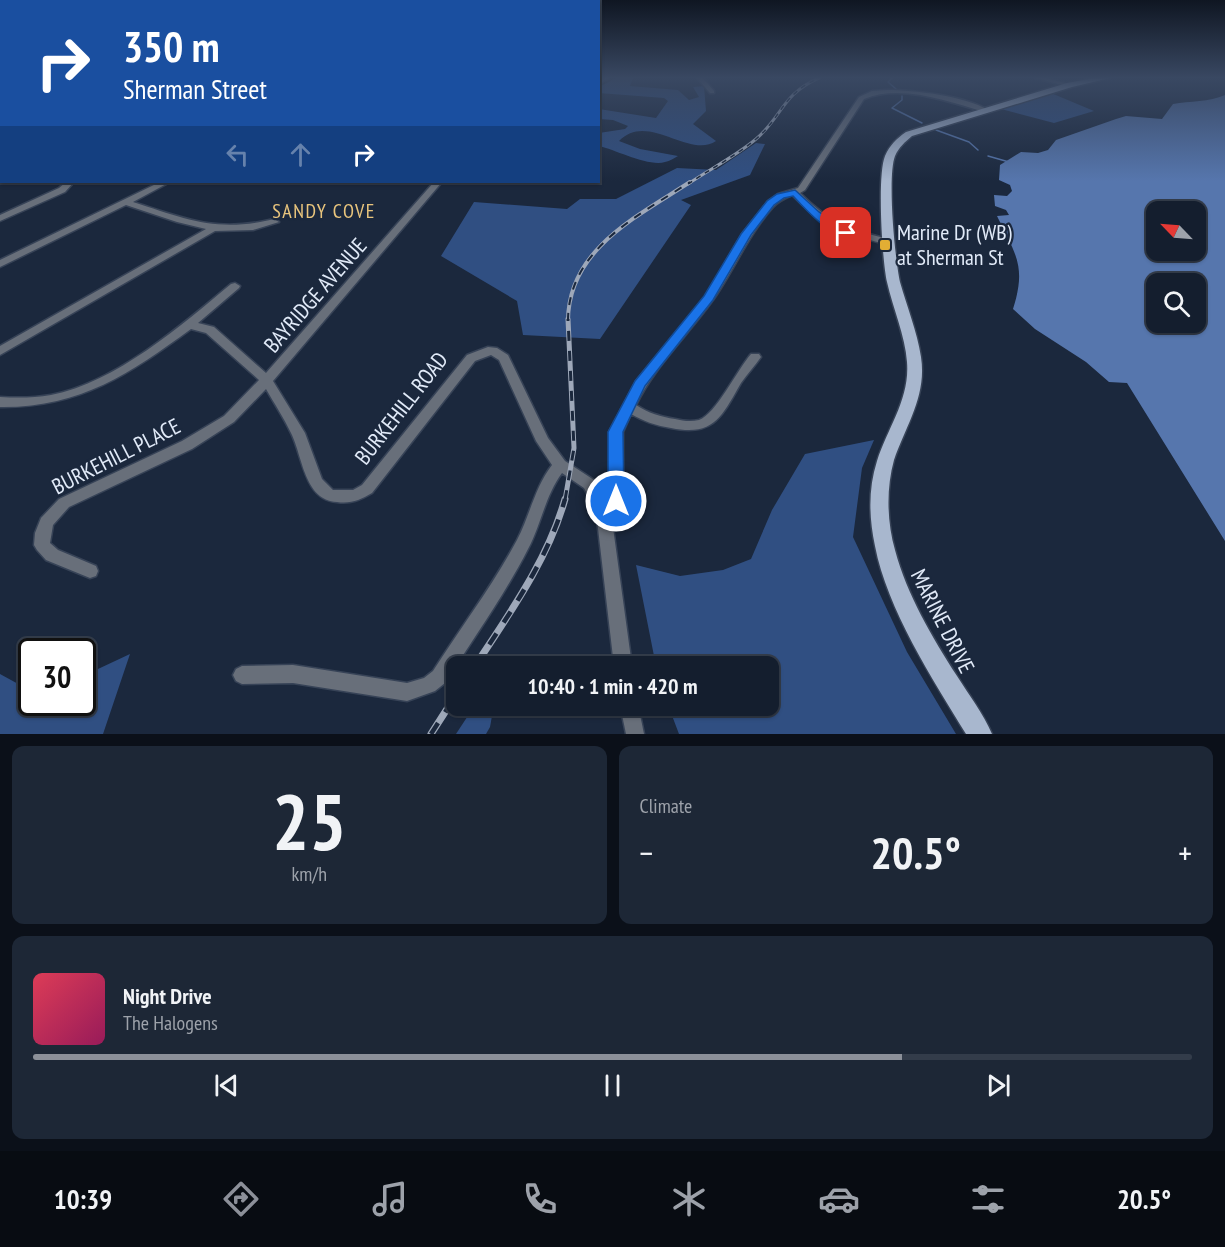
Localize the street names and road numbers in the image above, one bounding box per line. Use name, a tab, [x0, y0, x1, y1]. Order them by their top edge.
street label: BAYRIDGE AVENUE	[258, 232, 372, 358]
street label: BURKEHILL ROAD	[348, 346, 454, 470]
street label: BURKEHILL PLACE	[47, 412, 185, 500]
street label: MARINE DRIVE	[905, 564, 981, 678]

